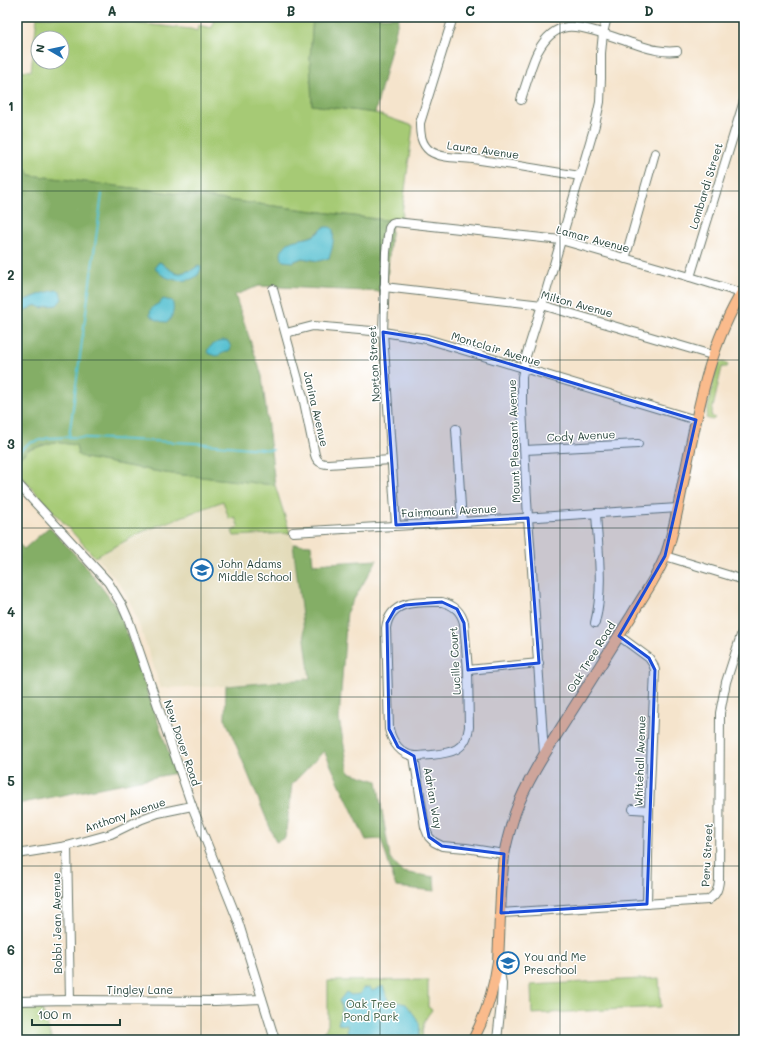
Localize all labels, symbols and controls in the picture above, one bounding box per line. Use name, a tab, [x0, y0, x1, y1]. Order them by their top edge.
text: A	[107, 2, 117, 19]
text: B	[287, 2, 296, 19]
text: C	[465, 2, 475, 19]
text: D	[644, 2, 654, 19]
north arrow	[30, 30, 70, 70]
text: N	[32, 43, 48, 54]
text: 1	[8, 97, 14, 114]
street label: Laura Avenue	[446, 137, 520, 162]
street label: Lombardi Street	[685, 141, 726, 231]
street label: Lamar Avenue	[555, 222, 632, 256]
text: 2	[7, 266, 15, 283]
street label: Milton Avenue	[539, 287, 615, 320]
street label: Norton Street	[364, 325, 383, 402]
street label: Montclair Avenue	[450, 328, 543, 369]
street label: Janina Avenue	[301, 370, 332, 448]
street label: Mount Pleasant Avenue	[504, 379, 523, 503]
street label: Cody Avenue	[546, 426, 616, 445]
text: 3	[7, 435, 15, 452]
street label: Fairmount Avenue	[401, 500, 497, 520]
place label: John Adams Middle School	[218, 556, 292, 584]
school or university icon: John Adams Middle School	[189, 557, 215, 583]
text: 4	[7, 603, 15, 620]
street label: Oak Tree Road	[563, 618, 618, 695]
street label: Lucille Court	[445, 626, 464, 695]
street label: New Dover Road	[161, 698, 204, 788]
street label: Whitehall Avenue	[630, 715, 649, 807]
street label: Adrian Way	[421, 766, 446, 830]
text: 5	[7, 772, 15, 789]
street label: Anthony Avenue	[82, 794, 167, 835]
street label: Peru Street	[697, 823, 716, 887]
street label: Bobbi Jean Avenue	[48, 872, 65, 974]
text: 6	[7, 941, 15, 958]
place label: You and Me Preschool	[524, 949, 586, 977]
school or university icon: You and Me Preschool	[495, 950, 521, 976]
street label: Tingley Lane	[107, 982, 173, 997]
park label: Oak Tree Pond Park	[344, 996, 399, 1024]
scale bar	[32, 1001, 120, 1027]
text: 100 m	[38, 1006, 72, 1022]

